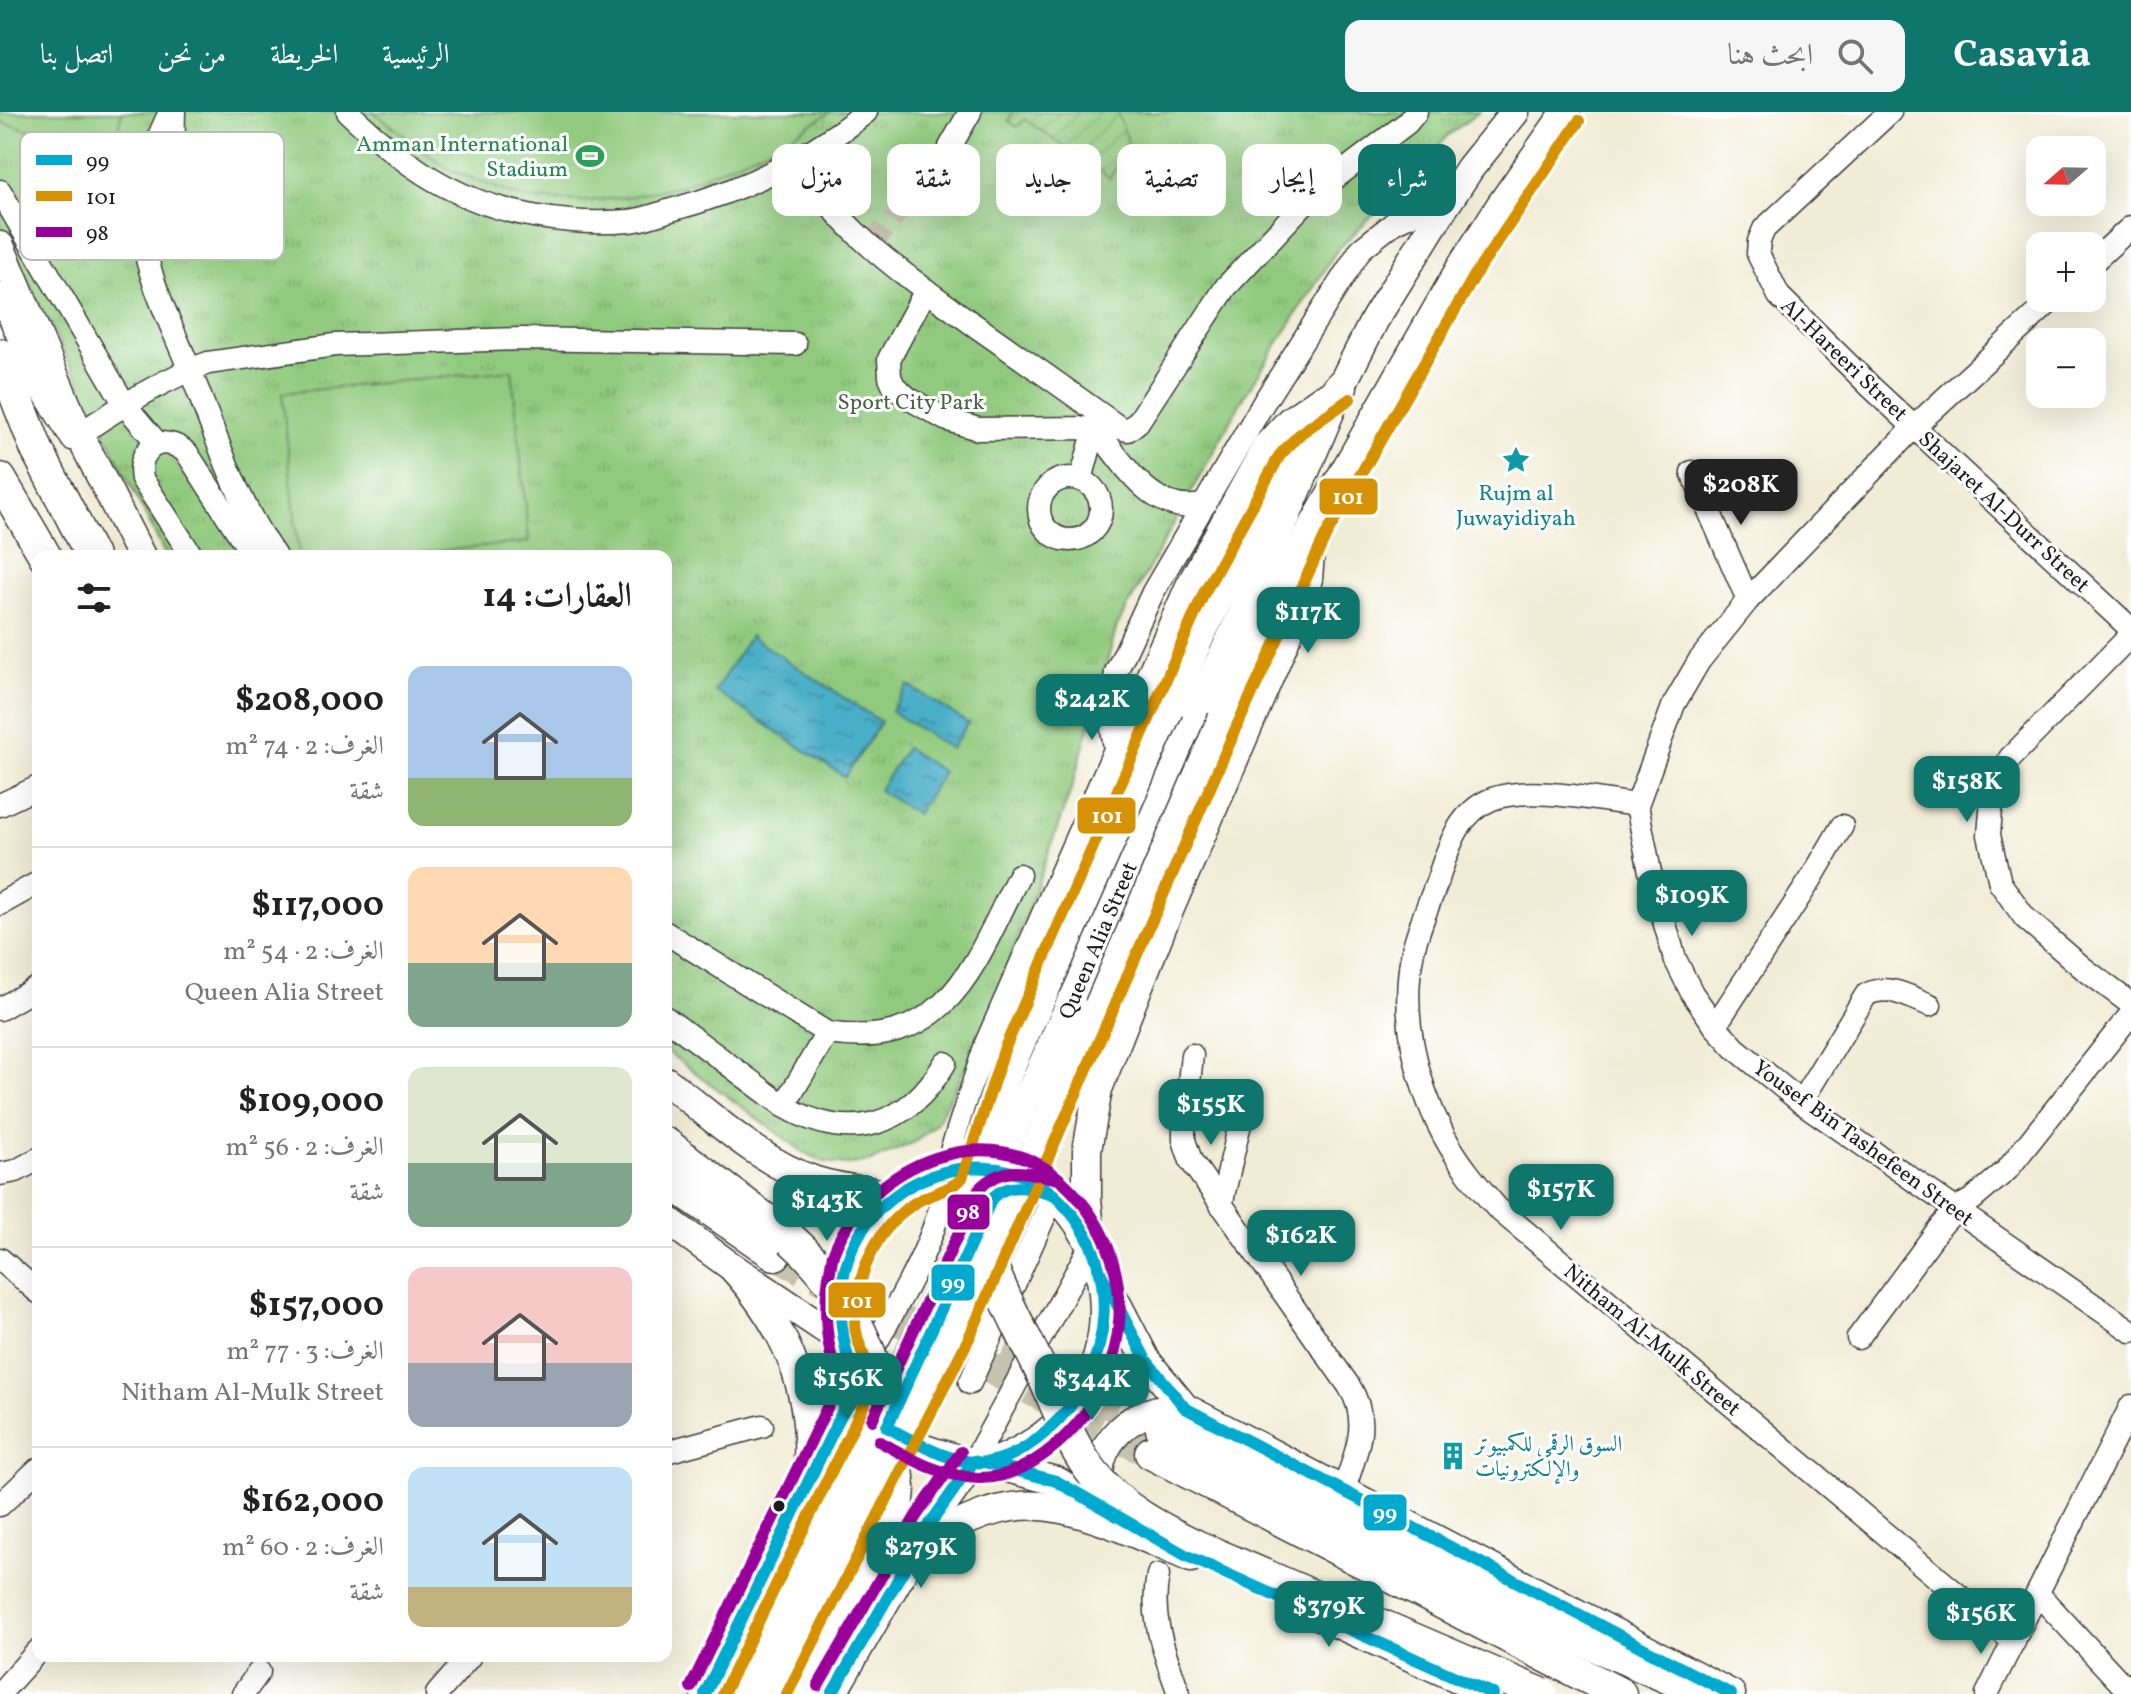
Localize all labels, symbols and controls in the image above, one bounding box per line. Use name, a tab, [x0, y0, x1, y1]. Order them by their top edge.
search box	[1345, 20, 1905, 92]
text: Casavia	[1953, 30, 2091, 83]
icon: search	[1833, 34, 1877, 78]
text: ابحث هنا	[1727, 35, 1813, 77]
text: اتصل بنا	[40, 36, 113, 75]
text: من نحن	[157, 36, 226, 75]
text: الخريطة	[270, 36, 338, 75]
text: الرئيسية	[382, 36, 450, 75]
place label: Amman International Stadium	[357, 130, 568, 186]
legend	[20, 132, 284, 260]
north arrow	[2026, 136, 2106, 216]
map controls	[2026, 136, 2106, 408]
sports icon: Amman International Stadium	[575, 141, 605, 171]
chip: منزل	[772, 144, 871, 216]
chip: شقة	[887, 144, 980, 216]
chip: جديد	[996, 144, 1101, 216]
chip: تصفية	[1117, 144, 1226, 216]
chip: إيجار	[1242, 144, 1342, 216]
chip: شراء	[1358, 144, 1456, 216]
text: 99	[86, 147, 109, 178]
text: 101	[86, 183, 116, 214]
text: 98	[86, 219, 109, 250]
button: +	[2026, 232, 2106, 312]
street label: Al-Hareeri Street	[1773, 292, 1914, 430]
button: −	[2026, 328, 2106, 408]
park label: Sport City Park	[837, 388, 985, 419]
street label: Shajaret Al-Durr Street	[1911, 425, 2096, 601]
place icon: Rujm al Juwayidiyah	[1501, 445, 1531, 475]
pin: $208K	[1685, 459, 1797, 527]
text: $208K	[1703, 467, 1779, 503]
line badge: 101	[1318, 477, 1379, 516]
place label: Rujm al Juwayidiyah	[1456, 479, 1576, 535]
text: 101	[1332, 483, 1364, 514]
text: العقارات: 14	[482, 574, 632, 621]
icon: filters	[72, 576, 116, 620]
pin: $117K	[1252, 587, 1364, 655]
text: $117K	[1275, 595, 1341, 631]
pin: $242K	[1036, 674, 1148, 742]
text: $208,000	[235, 678, 384, 725]
text: $242K	[1054, 682, 1130, 718]
icon: home	[472, 698, 568, 794]
text: الغرف: 2 · 74 m²	[226, 729, 384, 765]
pin: $158K	[1911, 756, 2023, 824]
text: $158K	[1932, 764, 2002, 800]
text: شقة	[350, 774, 384, 810]
line badge: 101	[1076, 796, 1137, 835]
text: 101	[1091, 802, 1123, 833]
street label: Queen Alia Street	[1052, 857, 1147, 1025]
pin: $109K	[1636, 870, 1748, 938]
text: $109K	[1655, 878, 1729, 914]
text: $117,000	[252, 883, 384, 930]
icon: home	[472, 899, 568, 995]
text: الغرف: 2 · 54 m²	[223, 934, 384, 970]
text: Queen Alia Street	[185, 975, 384, 1011]
street label: Yousef Bin Tashefeen Street	[1746, 1053, 1980, 1235]
text: $109,000	[238, 1079, 384, 1126]
pin: $155K	[1155, 1079, 1267, 1147]
text: $155K	[1177, 1087, 1245, 1123]
icon: home	[472, 1099, 568, 1195]
text: الغرف: 2 · 56 m²	[225, 1130, 384, 1166]
pin: $157K	[1505, 1164, 1617, 1232]
text: $157K	[1527, 1172, 1595, 1208]
text: شقة	[350, 1175, 384, 1211]
pin: $143K	[771, 1175, 883, 1243]
text: $143K	[791, 1183, 863, 1219]
line badge: 98	[946, 1193, 991, 1231]
text: 98	[956, 1198, 980, 1229]
pin: $162K	[1245, 1210, 1357, 1278]
text: $162K	[1265, 1218, 1337, 1254]
street label: Nitham Al-Mulk Street	[1556, 1258, 1747, 1424]
line badge: 99	[930, 1263, 976, 1302]
text: 99	[941, 1269, 965, 1300]
line badge: 101	[827, 1281, 887, 1319]
text: $157,000	[249, 1283, 384, 1330]
text: 101	[841, 1287, 873, 1318]
icon: home	[472, 1299, 568, 1395]
text: الغرف: 3 · 77 m²	[227, 1334, 384, 1370]
pin: $156K	[792, 1353, 904, 1421]
pin: $344K	[1036, 1354, 1148, 1422]
text: $156K	[813, 1361, 883, 1397]
text: $344K	[1053, 1362, 1131, 1398]
text: Nitham Al-Mulk Street	[121, 1375, 384, 1411]
place label: السوق الرقمي للكمبيوتر والإلكترونيات	[1473, 1430, 1622, 1486]
building icon: السوق الرقمي للكمبيوتر والإلكترونيات	[1438, 1441, 1468, 1471]
text: $162,000	[242, 1479, 384, 1526]
line badge: 99	[1362, 1493, 1408, 1532]
unlabelled marker	[771, 1498, 787, 1514]
icon: home	[472, 1499, 568, 1595]
text: 99	[1373, 1499, 1397, 1530]
pin: $279K	[865, 1522, 977, 1590]
text: الغرف: 2 · 60 m²	[222, 1530, 384, 1566]
text: $279K	[885, 1530, 957, 1566]
text: شقة	[350, 1575, 384, 1611]
pin: $379K	[1273, 1581, 1385, 1649]
pin: $156K	[1925, 1588, 2037, 1656]
text: $379K	[1293, 1589, 1365, 1625]
text: $156K	[1946, 1596, 2016, 1632]

